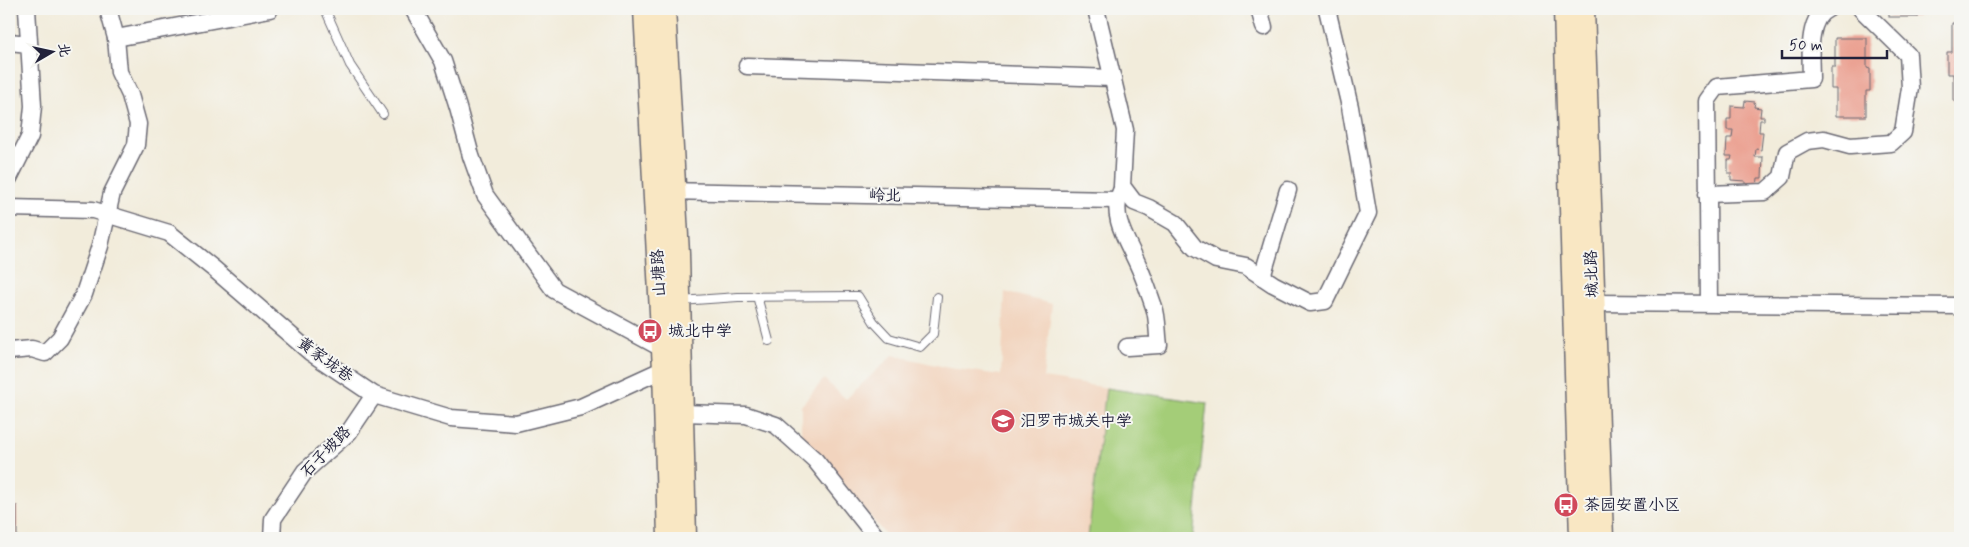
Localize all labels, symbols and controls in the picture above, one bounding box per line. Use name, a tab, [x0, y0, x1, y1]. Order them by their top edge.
north arrow	[28, 28, 78, 78]
scale bar	[1782, 28, 1886, 60]
text: 50 m	[1789, 36, 1823, 56]
text: 北	[54, 42, 74, 58]
street label: 岭北	[869, 185, 901, 207]
street label: 山塘路	[647, 248, 671, 298]
street label: 城北路	[1581, 250, 1603, 298]
bus stop icon: 城北中学	[637, 318, 663, 344]
place label: 城北中学	[668, 321, 732, 342]
street label: 黄家垅巷	[293, 333, 357, 387]
school or university icon: 汨罗市城关中学	[990, 408, 1016, 434]
place label: 汨罗市城关中学	[1020, 411, 1132, 432]
street label: 石子坡路	[296, 422, 356, 482]
bus stop icon: 茶园安置小区	[1553, 492, 1579, 518]
place label: 茶园安置小区	[1584, 495, 1680, 516]

